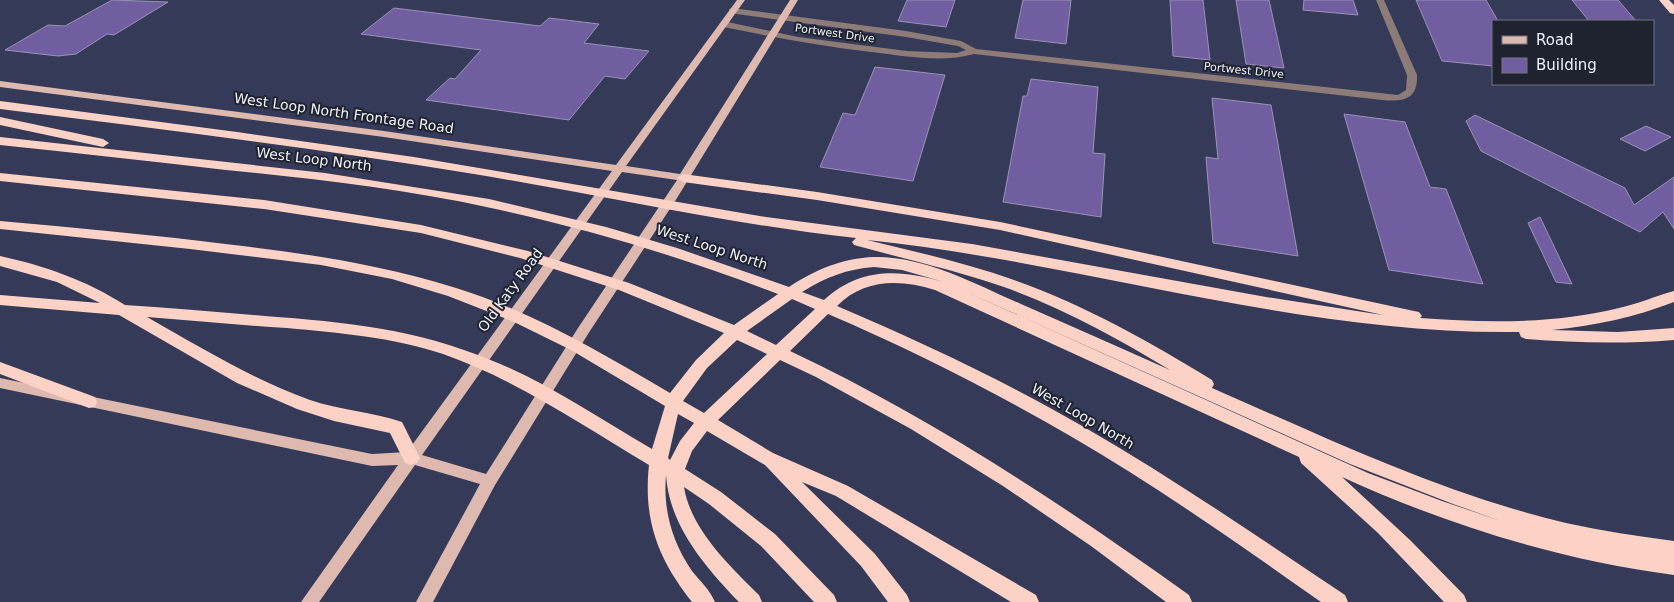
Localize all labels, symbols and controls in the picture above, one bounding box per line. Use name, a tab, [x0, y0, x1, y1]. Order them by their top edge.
legend	[1492, 20, 1654, 85]
street label: Portwest Drive	[794, 21, 876, 46]
text: Road	[1536, 31, 1574, 49]
text: Building	[1536, 56, 1597, 74]
street label: Portwest Drive	[1203, 60, 1285, 81]
street label: West Loop North Frontage Road	[233, 90, 455, 136]
street label: West Loop North	[255, 144, 373, 174]
street label: West Loop North	[654, 221, 770, 273]
street label: Old Katy Road	[474, 245, 546, 335]
street label: West Loop North	[1029, 380, 1137, 452]

